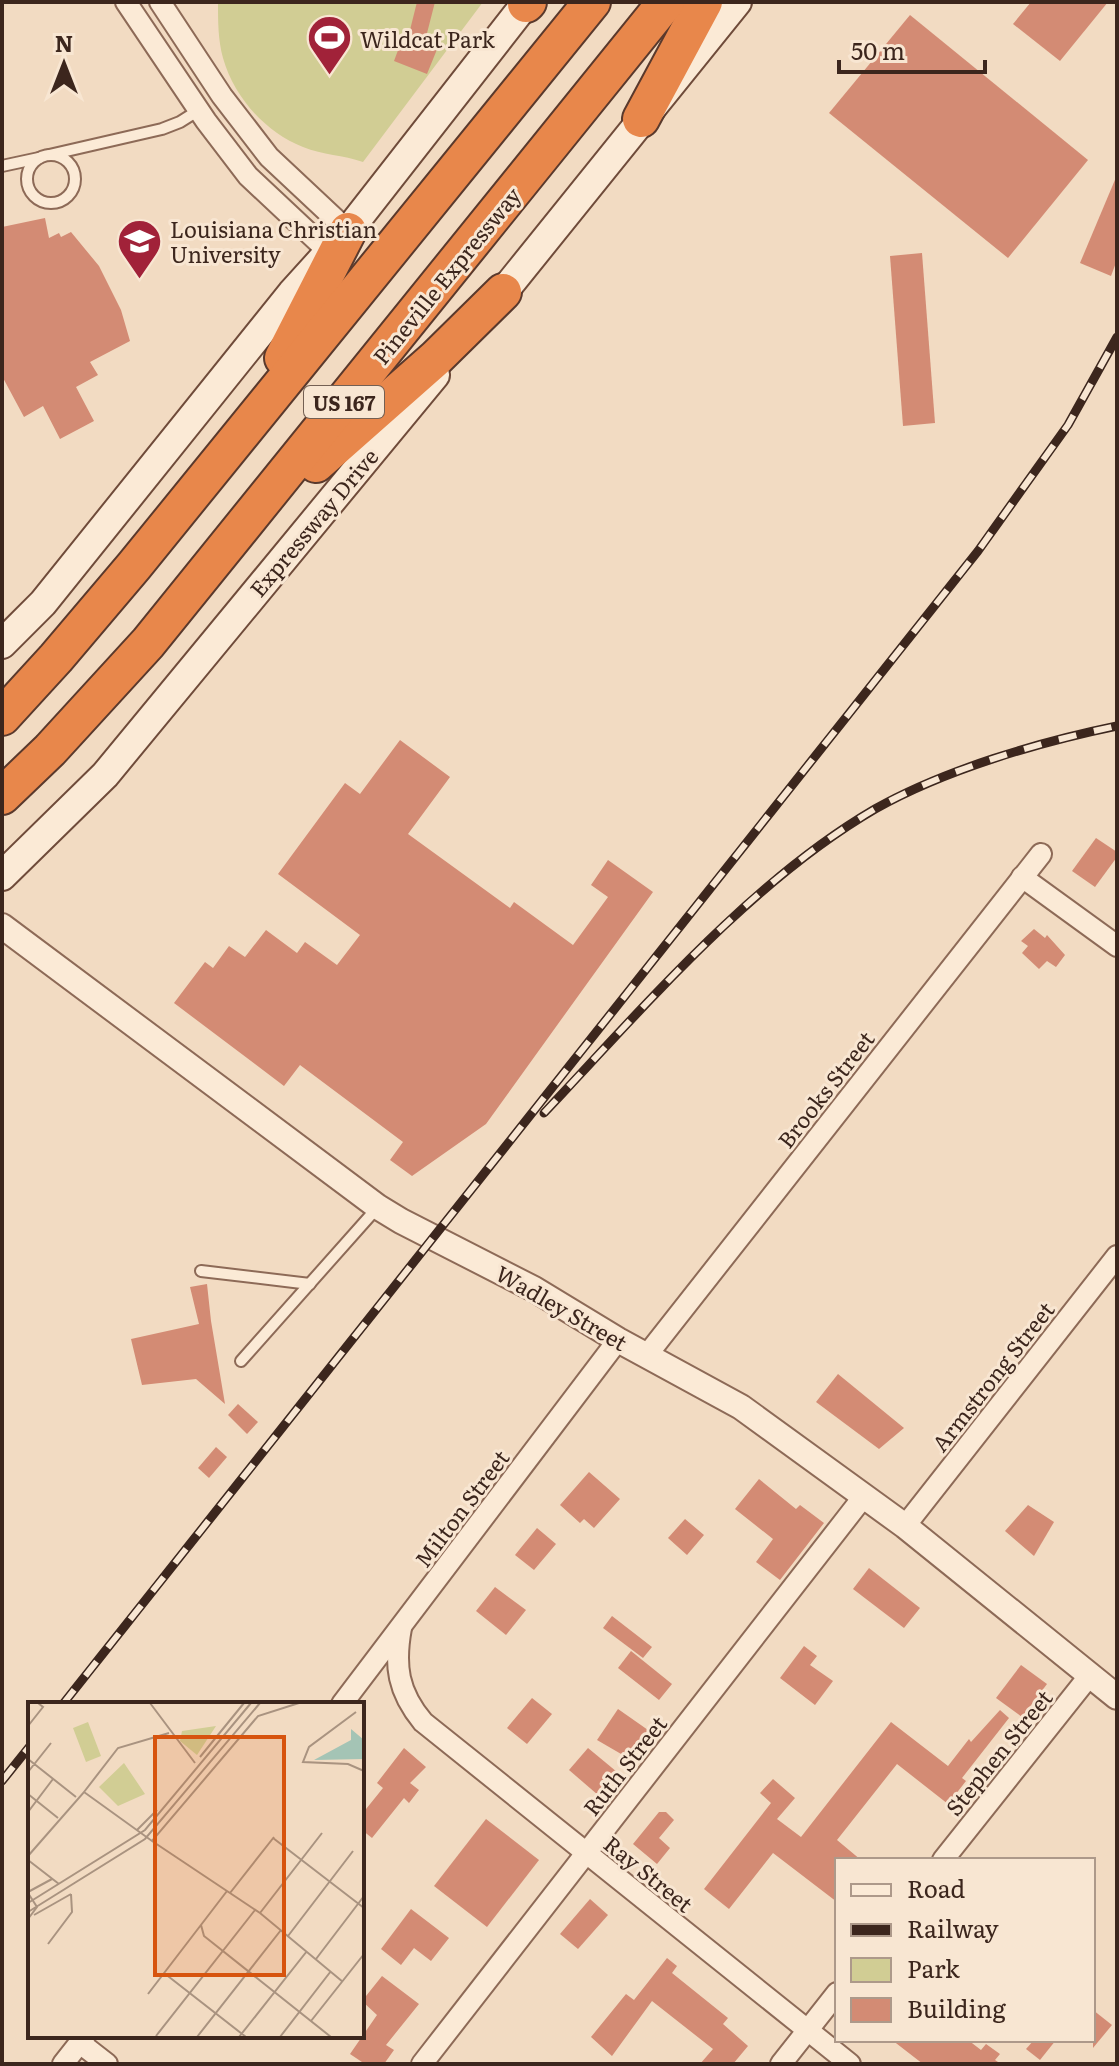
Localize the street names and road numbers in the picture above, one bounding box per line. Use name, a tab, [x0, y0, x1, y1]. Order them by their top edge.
street label: Pineville Expressway	[364, 179, 528, 371]
road number: US 167	[304, 386, 384, 418]
street label: Expressway Drive	[241, 440, 385, 604]
street label: Brooks Street	[769, 1023, 881, 1155]
street label: Wadley Street	[490, 1256, 634, 1358]
street label: Armstrong Street	[923, 1294, 1061, 1458]
street label: Milton Street	[406, 1442, 516, 1574]
street label: Stephen Street	[937, 1682, 1059, 1822]
street label: Ruth Street	[574, 1708, 674, 1822]
street label: Ray Street	[597, 1827, 701, 1919]

